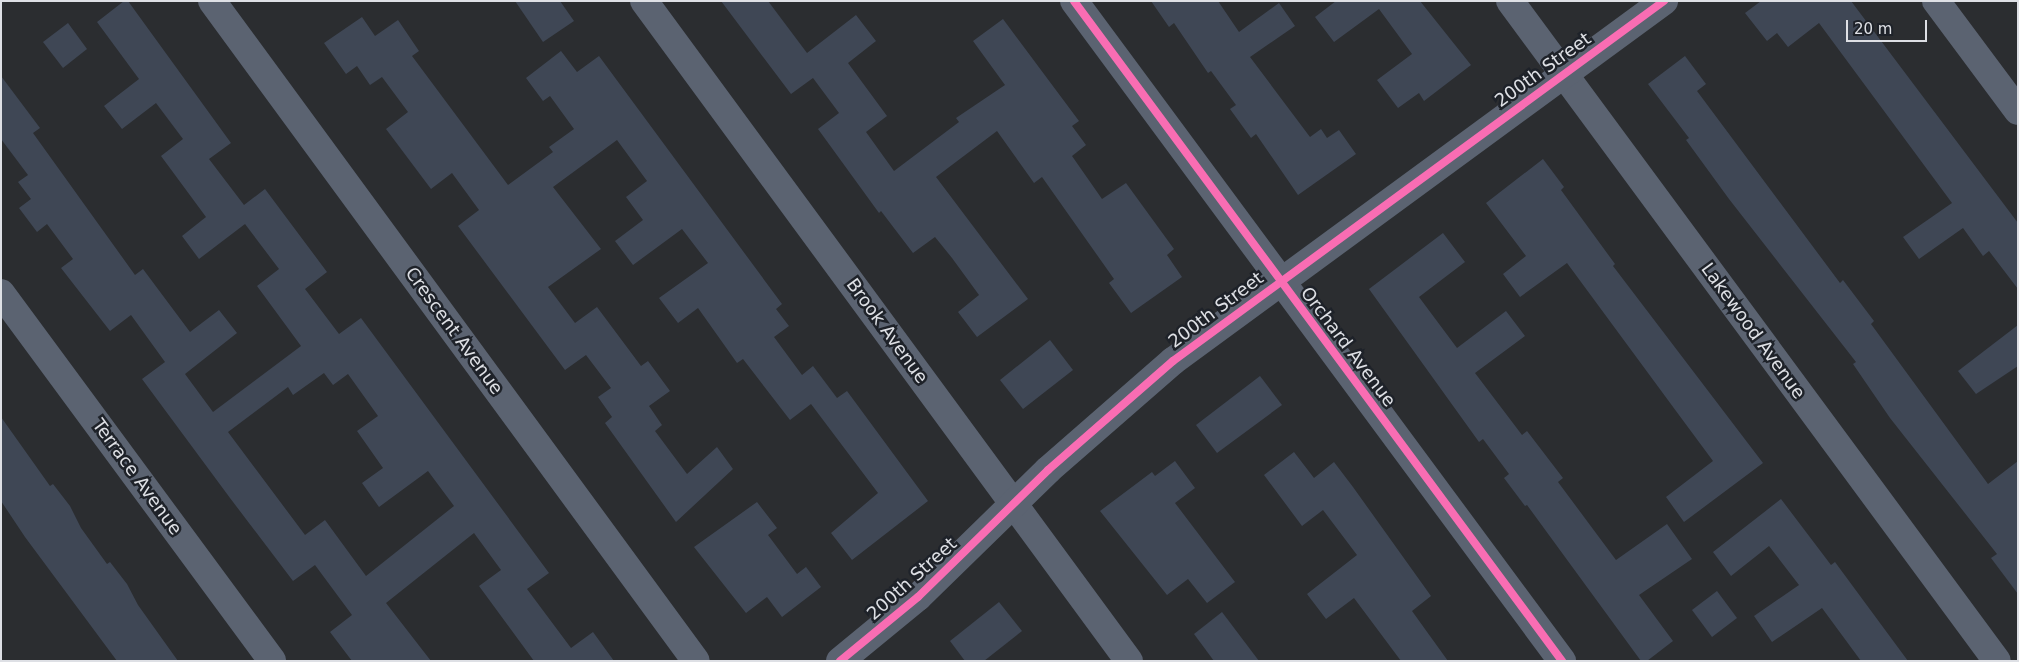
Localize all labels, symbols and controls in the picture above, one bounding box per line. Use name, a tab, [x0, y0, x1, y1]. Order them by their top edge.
scale bar	[1849, 10, 1930, 42]
text: 20 m	[1854, 20, 1892, 38]
street label: 200th Street	[1491, 28, 1595, 112]
street label: Lakewood Avenue	[1696, 259, 1810, 403]
street label: Crescent Avenue	[401, 263, 507, 399]
street label: 200th Street	[1164, 267, 1268, 353]
street label: Brook Avenue	[842, 274, 932, 388]
street label: Orchard Avenue	[1296, 283, 1400, 411]
street label: Terrace Avenue	[88, 415, 186, 539]
street label: 200th Street	[863, 533, 961, 625]

